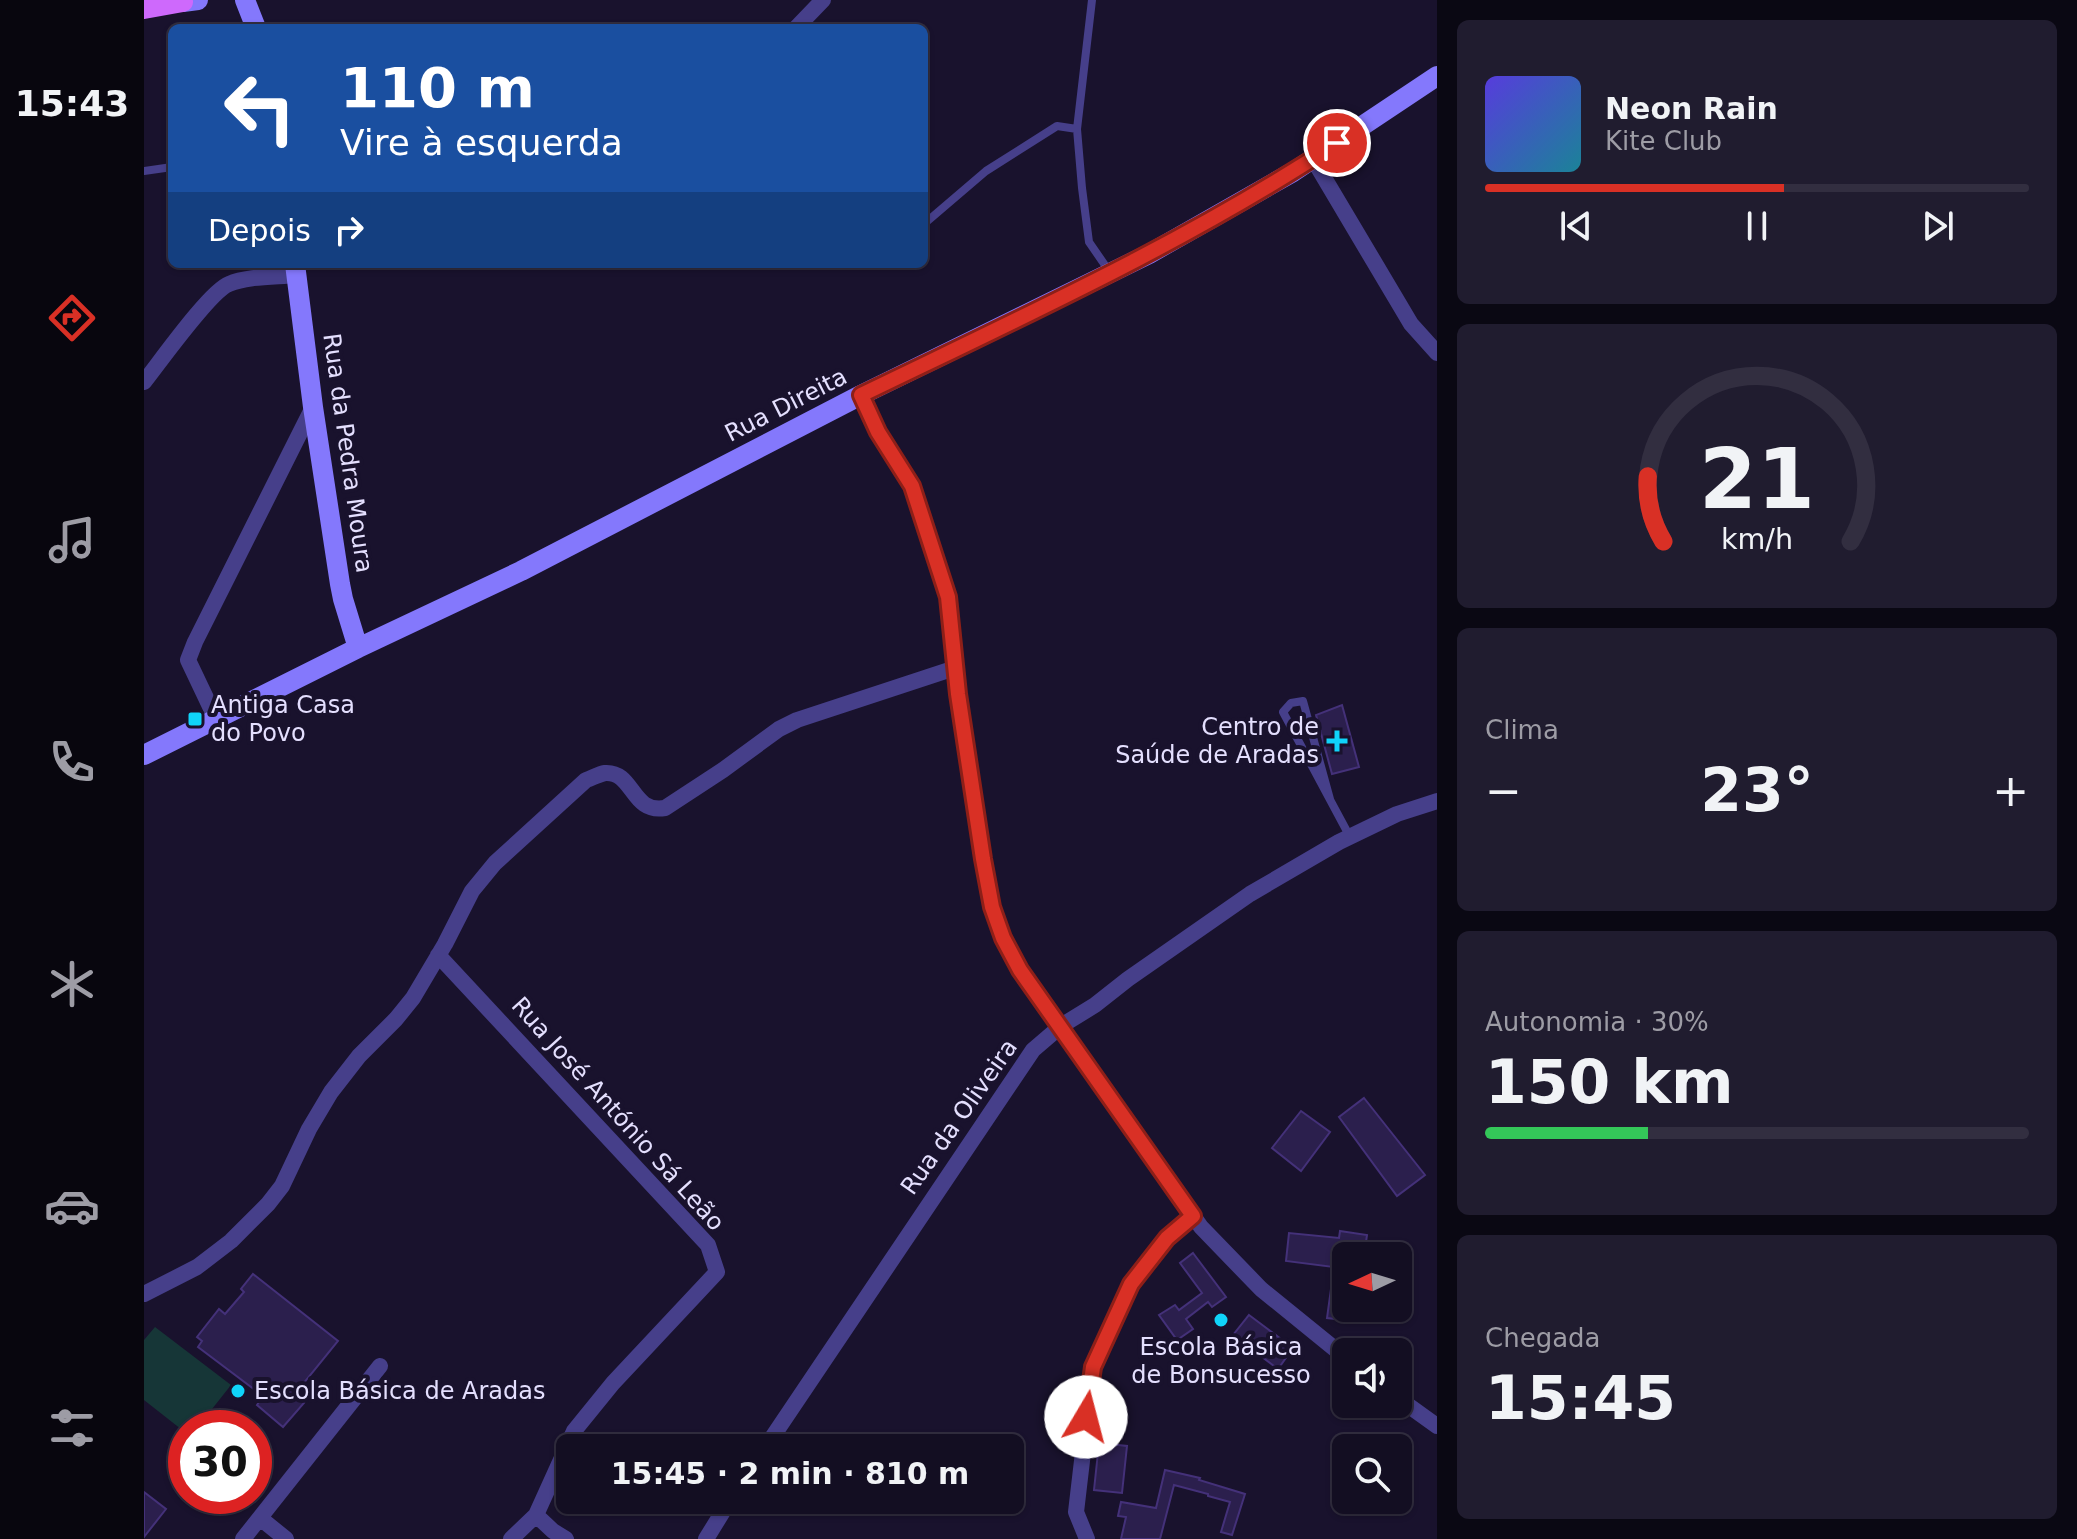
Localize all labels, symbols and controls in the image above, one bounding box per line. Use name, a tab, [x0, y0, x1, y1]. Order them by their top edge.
text: 110 m	[340, 55, 535, 120]
icon: left	[208, 56, 312, 160]
text: 15:43	[15, 83, 129, 124]
text: Neon Rain	[1605, 91, 1778, 126]
pin	[1303, 109, 1371, 177]
icon: arrive	[1315, 121, 1359, 165]
text: Vire à esquerda	[340, 122, 623, 163]
text: Kite Club	[1605, 126, 1722, 156]
icon: previous	[1554, 204, 1598, 248]
icon: pause	[1735, 204, 1779, 248]
icon: next	[1916, 204, 1960, 248]
icon: right	[327, 208, 371, 252]
text: Depois	[208, 213, 311, 248]
icon: directions	[44, 290, 100, 346]
street label: Rua da Pedra Moura	[317, 331, 379, 575]
street label: Rua Direita	[720, 362, 852, 448]
text: 21	[1699, 430, 1815, 527]
icon: music	[44, 512, 100, 568]
text: km/h	[1721, 522, 1793, 556]
place label: Antiga Casa do Povo	[211, 691, 355, 747]
marker: Antiga Casa do Povo	[186, 710, 204, 728]
place label: Centro de Saúde de Aradas	[1115, 713, 1319, 769]
text: Clima	[1485, 715, 1559, 745]
marker: Centro de Saúde de Aradas	[1326, 730, 1348, 752]
icon: phone	[44, 734, 100, 790]
text: 23°	[1700, 755, 1814, 825]
text: −	[1485, 765, 1522, 816]
text: +	[1992, 765, 2029, 816]
icon: climate	[44, 956, 100, 1012]
street label: Rua José António Sá Leão	[506, 992, 730, 1236]
text: Autonomia · 30%	[1485, 1007, 1709, 1037]
street label: Rua da Oliveira	[895, 1034, 1023, 1200]
text: 150 km	[1485, 1047, 1734, 1117]
icon: car	[44, 1178, 100, 1234]
north arrow	[1332, 1242, 1412, 1322]
map controls	[1332, 1242, 1412, 1514]
marker: Escola Básica de Bonsucesso	[1212, 1311, 1230, 1329]
text: Chegada	[1485, 1323, 1601, 1353]
place label: Escola Básica de Bonsucesso	[1131, 1333, 1311, 1389]
button: sound	[1332, 1338, 1412, 1418]
text: 15:45	[1485, 1363, 1676, 1433]
position arrow	[1044, 1375, 1128, 1459]
place label: Escola Básica de Aradas	[254, 1377, 546, 1405]
marker: Escola Básica de Aradas	[229, 1382, 247, 1400]
icon: filters	[44, 1400, 100, 1456]
speed limit sign: 30	[168, 1410, 272, 1514]
button: search	[1332, 1434, 1412, 1514]
text: 15:45 · 2 min · 810 m	[611, 1456, 969, 1491]

